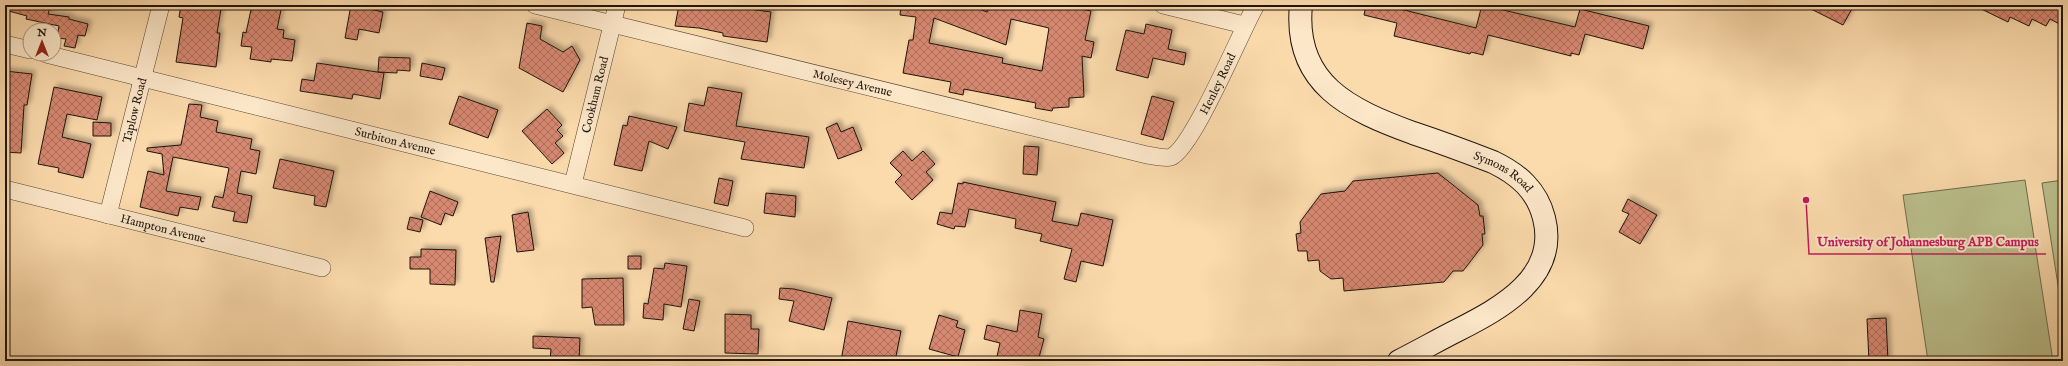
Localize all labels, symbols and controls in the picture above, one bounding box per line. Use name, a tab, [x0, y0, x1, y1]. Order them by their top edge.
north arrow	[22, 22, 62, 62]
text: N	[36, 26, 47, 40]
street label: Henley Road	[1196, 50, 1240, 117]
street label: Cookham Road	[579, 54, 612, 135]
street label: Molesey Avenue	[811, 66, 894, 100]
street label: Taplow Road	[119, 76, 150, 145]
street label: Surbiton Avenue	[353, 124, 438, 159]
street label: Symons Road	[1471, 148, 1537, 196]
street label: Hampton Avenue	[119, 211, 208, 247]
callout: University of Johannesburg APB Campus	[1809, 229, 2046, 254]
text: University of Johannesburg APB Campus	[1816, 234, 2039, 251]

